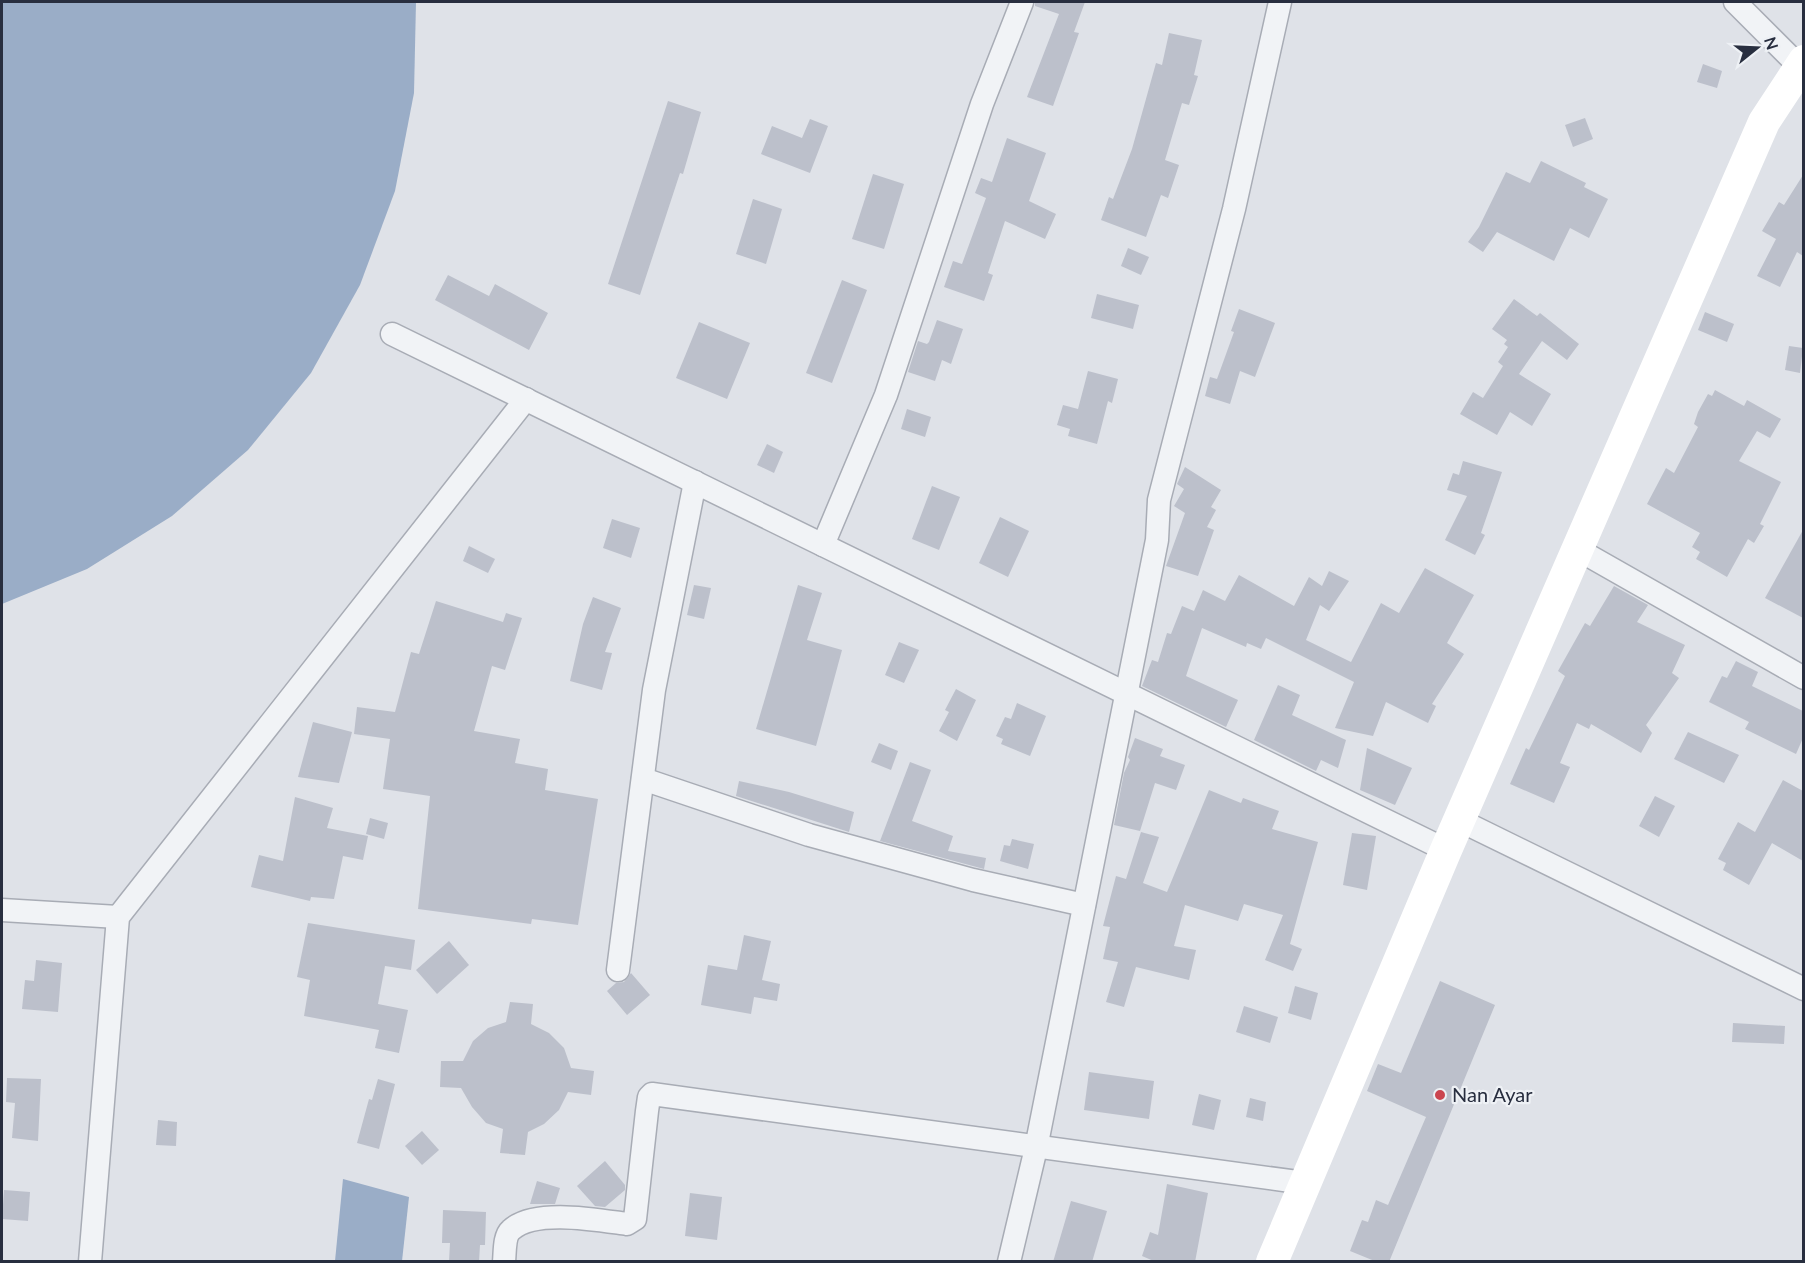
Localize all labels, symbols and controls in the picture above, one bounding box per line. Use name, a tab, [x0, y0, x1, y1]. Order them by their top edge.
north arrow	[1727, 18, 1787, 78]
text: N	[1761, 34, 1783, 52]
place label: Nan Ayar	[1452, 1082, 1533, 1106]
marker: Nan Ayar	[1433, 1088, 1447, 1102]

